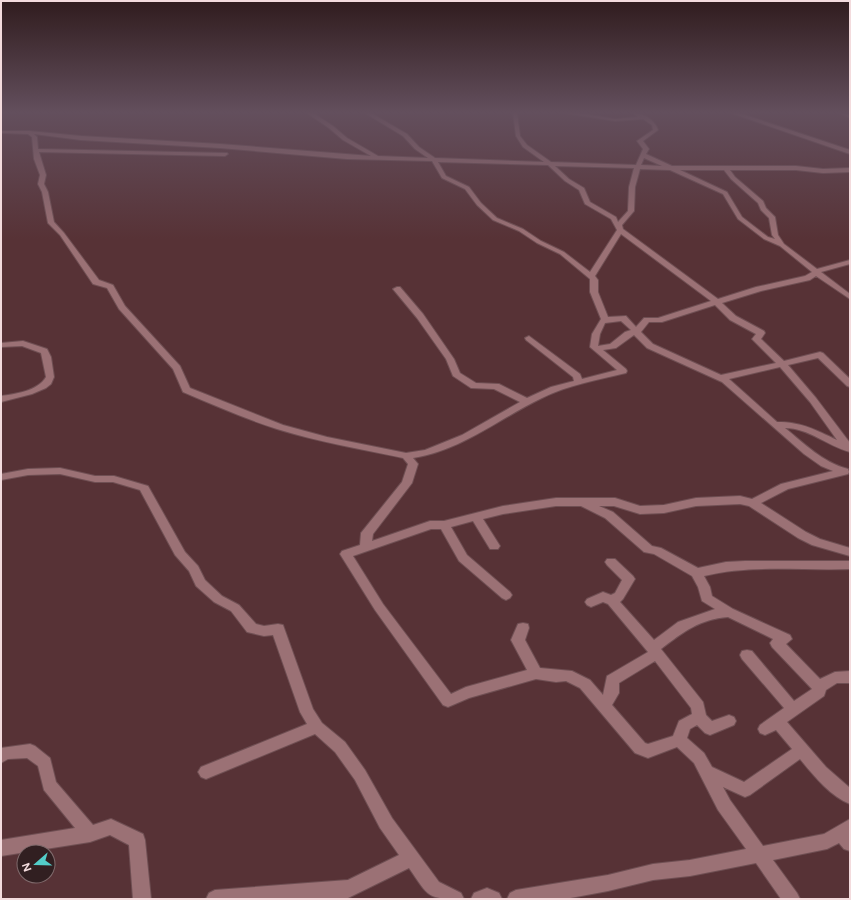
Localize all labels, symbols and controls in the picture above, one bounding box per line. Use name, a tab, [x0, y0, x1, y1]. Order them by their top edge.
north arrow	[16, 844, 56, 884]
text: N	[20, 861, 35, 873]

